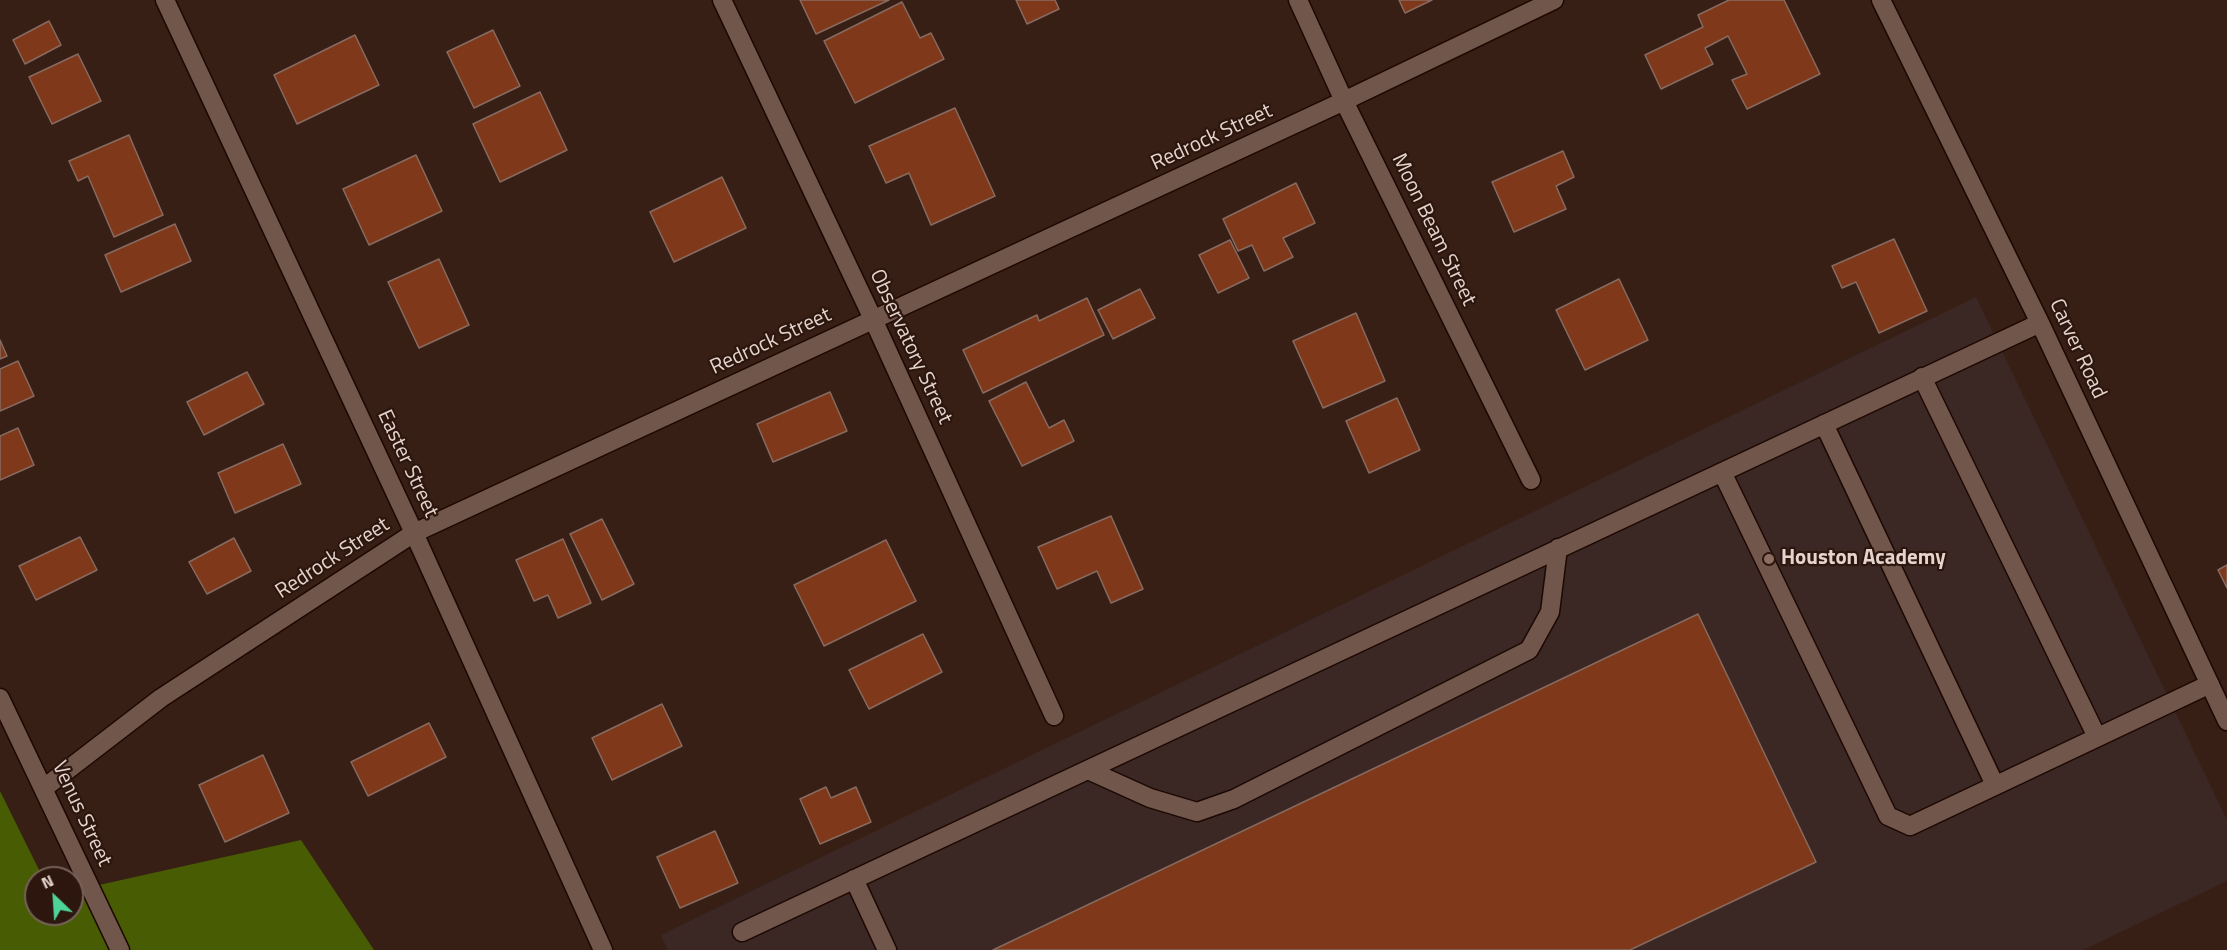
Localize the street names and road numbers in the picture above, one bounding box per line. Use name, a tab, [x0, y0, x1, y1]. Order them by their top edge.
street label: Redrock Street	[1148, 99, 1276, 177]
street label: Moon Beam Street	[1385, 150, 1481, 310]
street label: Observatory Street	[863, 266, 957, 428]
street label: Carver Road	[2043, 295, 2111, 403]
street label: Redrock Street	[707, 303, 835, 381]
street label: Easter Street	[371, 406, 443, 522]
street label: Redrock Street	[271, 513, 395, 605]
street label: Venus Street	[46, 757, 116, 871]

